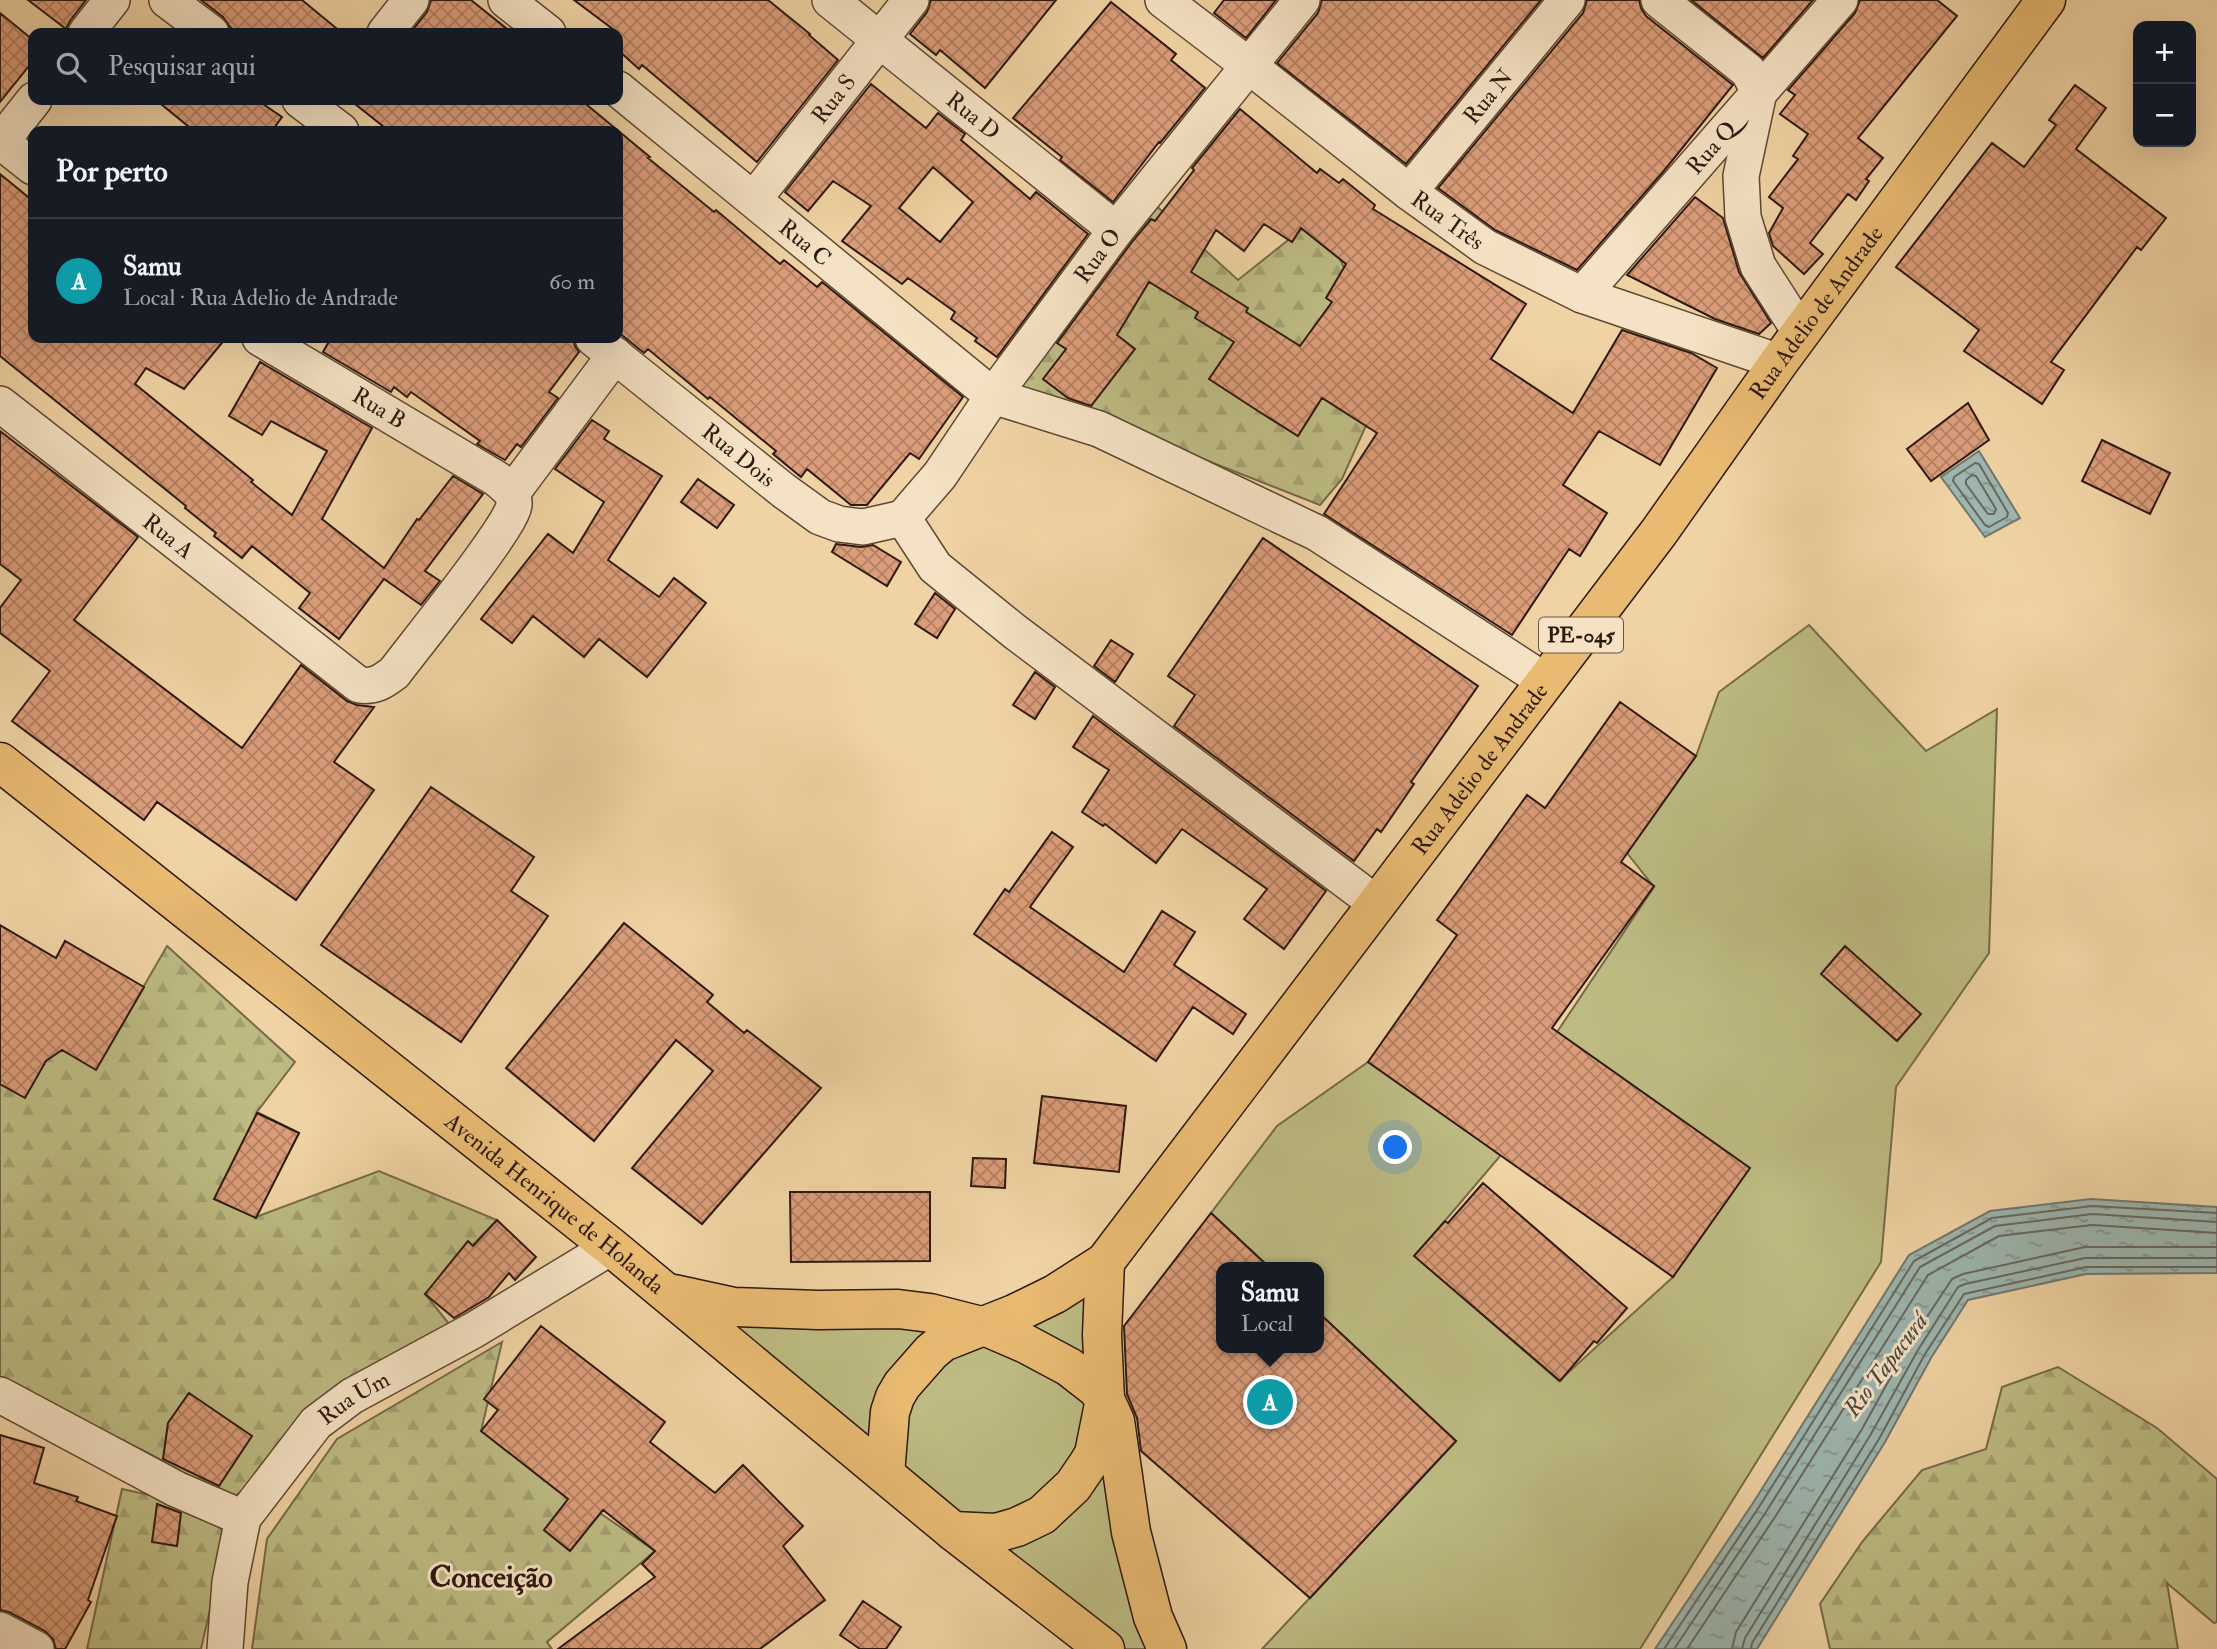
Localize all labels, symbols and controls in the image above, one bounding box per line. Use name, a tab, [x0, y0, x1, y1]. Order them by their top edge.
map controls	[2133, 21, 2196, 147]
button: +	[2133, 21, 2196, 84]
search box	[28, 28, 623, 105]
icon: search	[52, 48, 90, 86]
text: Pesquisar aqui	[108, 51, 256, 83]
street label: Rua N	[1457, 62, 1519, 130]
street label: Rua S	[805, 68, 862, 129]
button: −	[2133, 84, 2196, 147]
street label: Rua D	[940, 85, 1006, 146]
street label: Rua Q	[1680, 104, 1752, 180]
text: Por perto	[56, 153, 168, 190]
street label: Rua Três	[1406, 184, 1490, 256]
street label: Rua C	[773, 212, 837, 272]
street label: Rua Adelio de Andrade	[1743, 220, 1889, 405]
street label: Rua O	[1067, 222, 1127, 288]
text: Samu	[123, 251, 182, 283]
text: A	[72, 267, 86, 296]
text: 60 m	[549, 267, 595, 296]
text: Local · Rua Adelio de Andrade	[123, 283, 398, 312]
street label: Rua B	[347, 381, 411, 435]
street label: Rua Dois	[696, 417, 782, 493]
street label: Rua A	[137, 507, 200, 565]
road number: PE-045	[1539, 618, 1623, 652]
street label: Rua Adelio de Andrade	[1405, 677, 1554, 861]
street label: Avenida Henrique de Holanda	[439, 1106, 671, 1300]
your location	[1378, 1130, 1412, 1164]
popup	[1216, 1262, 1324, 1353]
text: Samu	[1241, 1277, 1299, 1309]
water label: Rio Tapacurá	[1836, 1305, 1937, 1424]
text: Local	[1241, 1309, 1293, 1338]
street label: Rua Um	[312, 1364, 394, 1431]
pin: A	[1247, 1376, 1293, 1428]
district label: Conceição	[429, 1559, 553, 1596]

